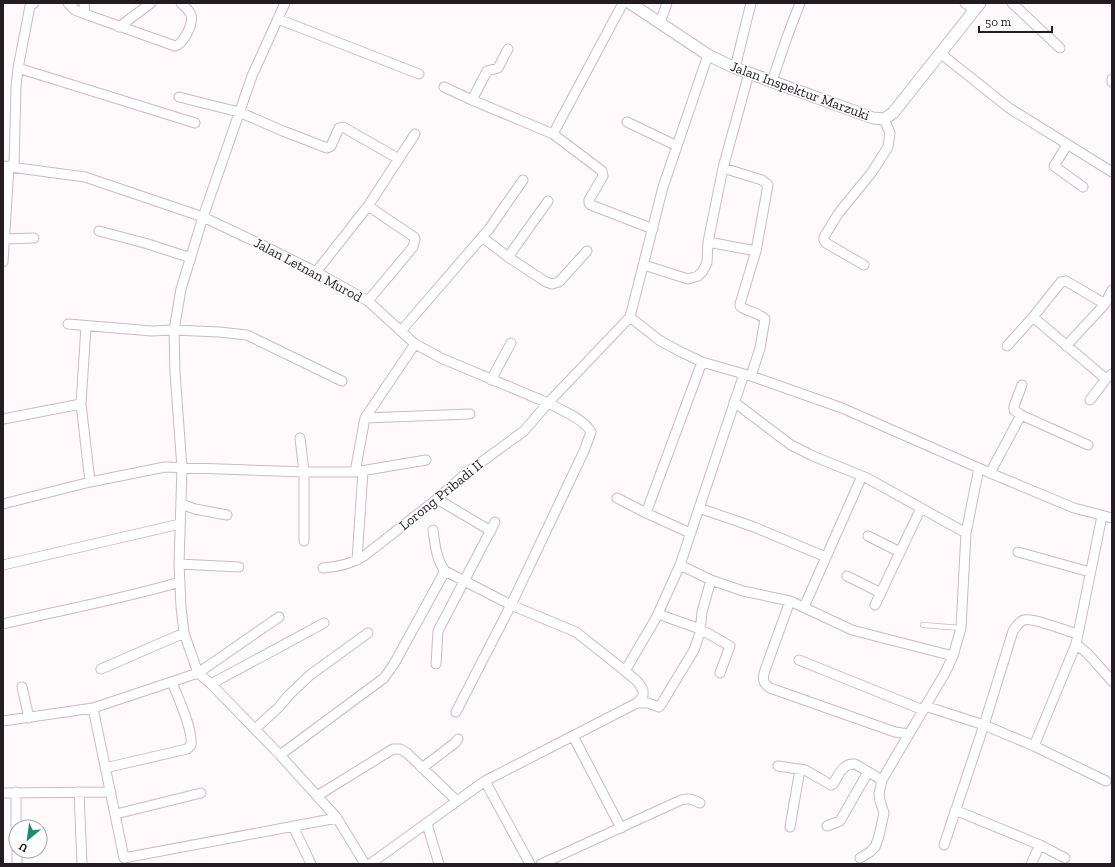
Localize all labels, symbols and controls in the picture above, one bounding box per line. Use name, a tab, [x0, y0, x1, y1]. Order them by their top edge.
scale bar	[979, 8, 1052, 34]
text: 50 m	[985, 15, 1012, 29]
street label: Jalan Inspektur Marzuki	[728, 58, 872, 124]
street label: Jalan Letnan Murod	[251, 234, 365, 306]
street label: Lorong Pribadi II	[396, 456, 486, 534]
north arrow	[8, 819, 48, 859]
text: U	[17, 840, 30, 855]

